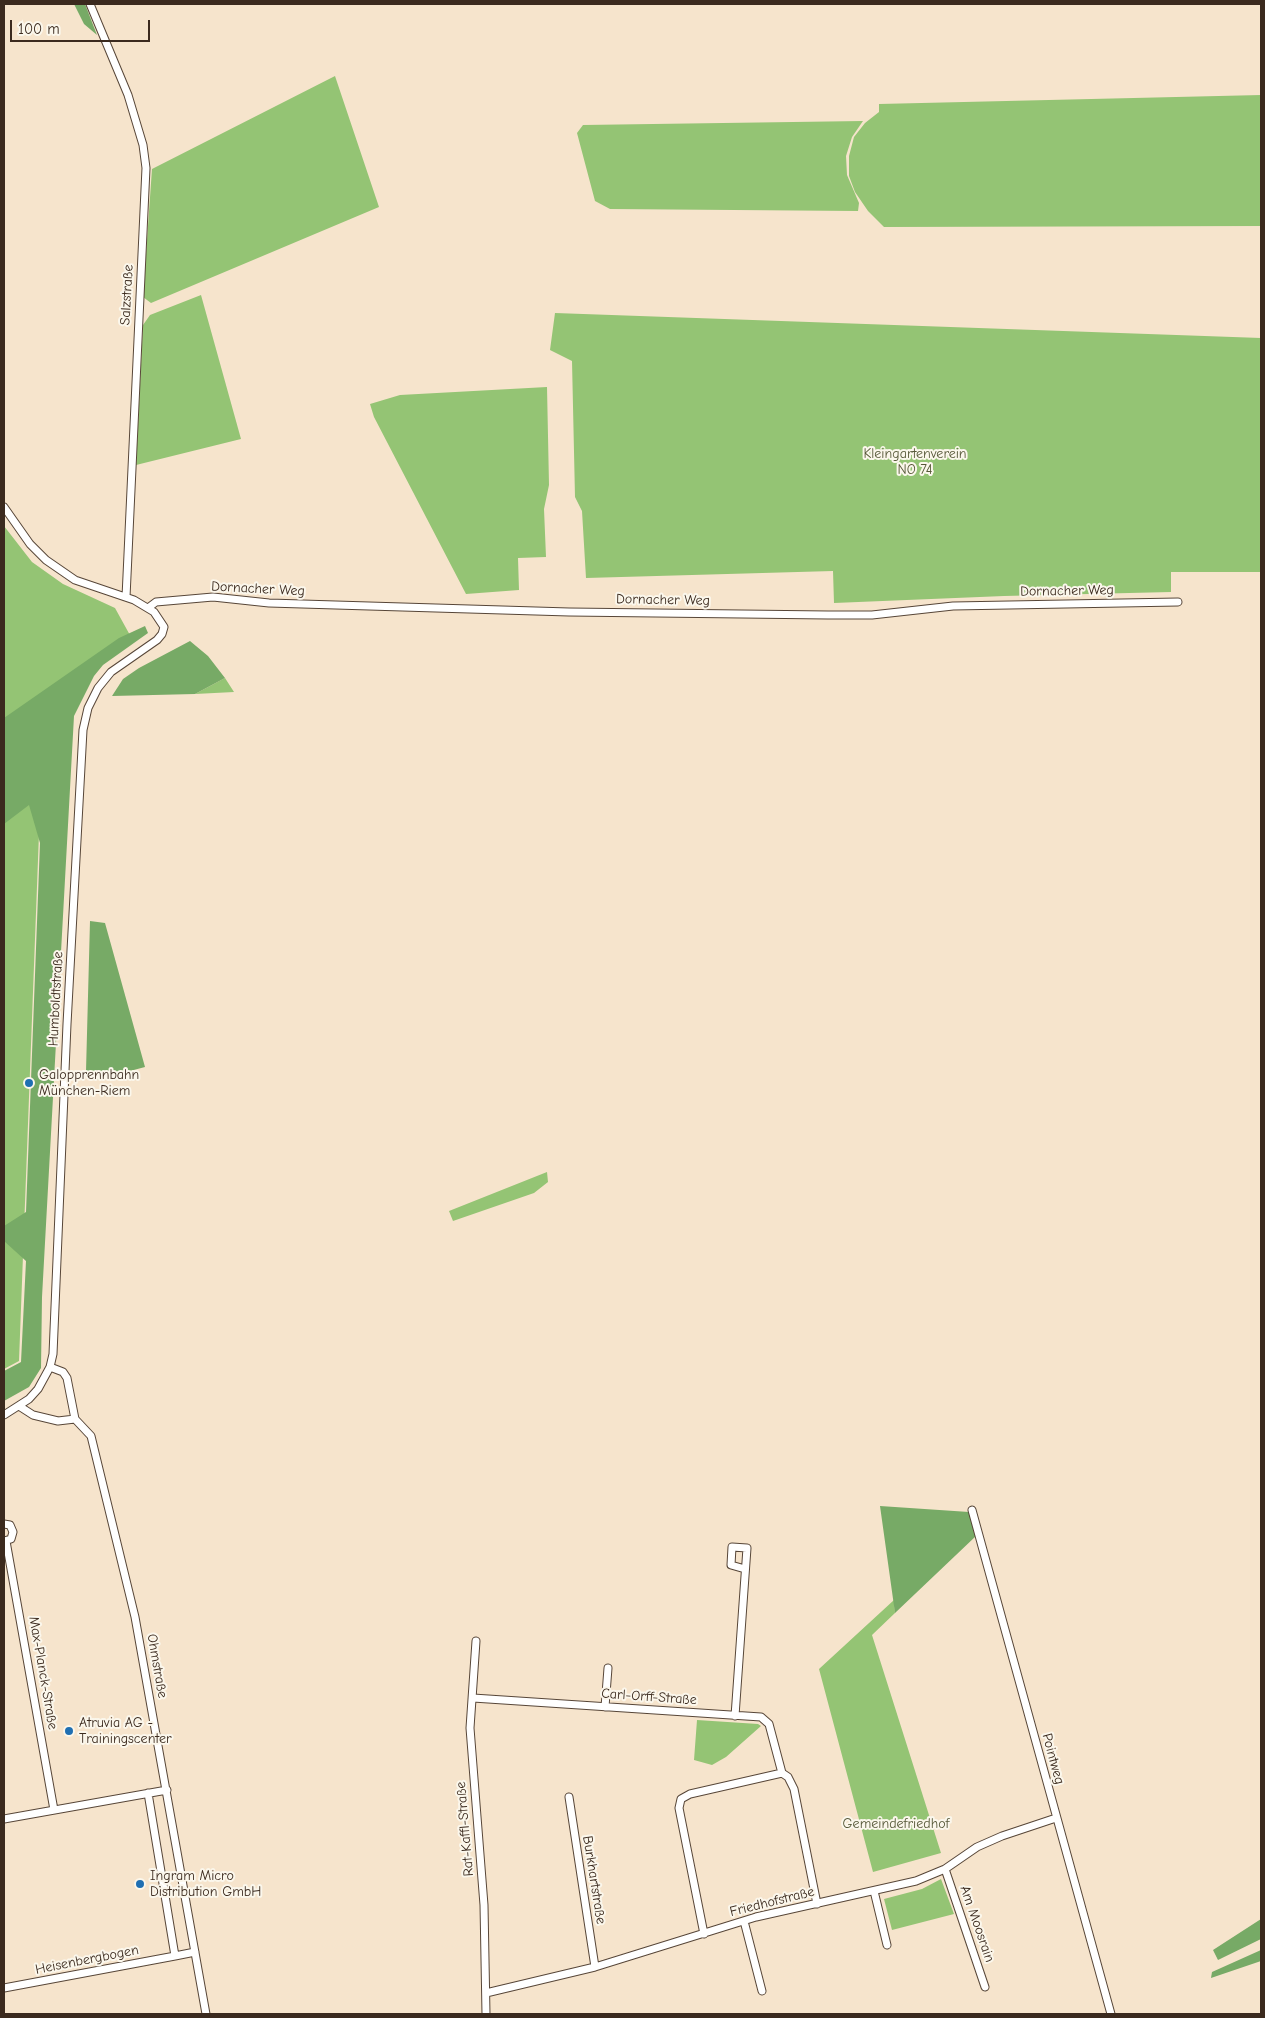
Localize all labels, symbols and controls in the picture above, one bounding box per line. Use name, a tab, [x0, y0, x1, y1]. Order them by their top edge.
scale bar	[12, 10, 152, 42]
text: 100 m	[18, 20, 60, 38]
street label: Salzstraße	[117, 264, 137, 326]
park label: Kleingartenverein NO 74	[863, 446, 967, 478]
street label: Dornacher Weg	[211, 578, 305, 600]
street label: Dornacher Weg	[1020, 582, 1114, 600]
street label: Dornacher Weg	[616, 591, 710, 609]
street label: Humboldtstraße	[45, 951, 67, 1047]
place label: Galopprennbahn München-Riem	[39, 1067, 139, 1100]
marker: Galopprennbahn München-Riem	[23, 1077, 35, 1089]
street label: Max-Planck-Straße	[25, 1615, 61, 1731]
street label: Ohmstraße	[143, 1633, 171, 1699]
street label: Carl-Orff-Straße	[601, 1685, 697, 1709]
place label: Atruvia AG - Trainingscenter	[79, 1715, 172, 1748]
marker: Atruvia AG - Trainingscenter	[63, 1725, 75, 1737]
street label: Pointweg	[1038, 1732, 1068, 1786]
street label: Rat-Kaffl-Straße	[452, 1781, 478, 1877]
park label: Gemeindefriedhof	[843, 1816, 949, 1832]
street label: Burkhartstraße	[579, 1835, 609, 1925]
place label: Ingram Micro Distribution GmbH	[150, 1868, 261, 1900]
marker: Ingram Micro Distribution GmbH	[134, 1878, 146, 1890]
street label: Friedhofstraße	[728, 1883, 816, 1921]
street label: Am Moosrain	[956, 1883, 998, 1965]
street label: Heisenbergbogen	[34, 1942, 140, 1978]

